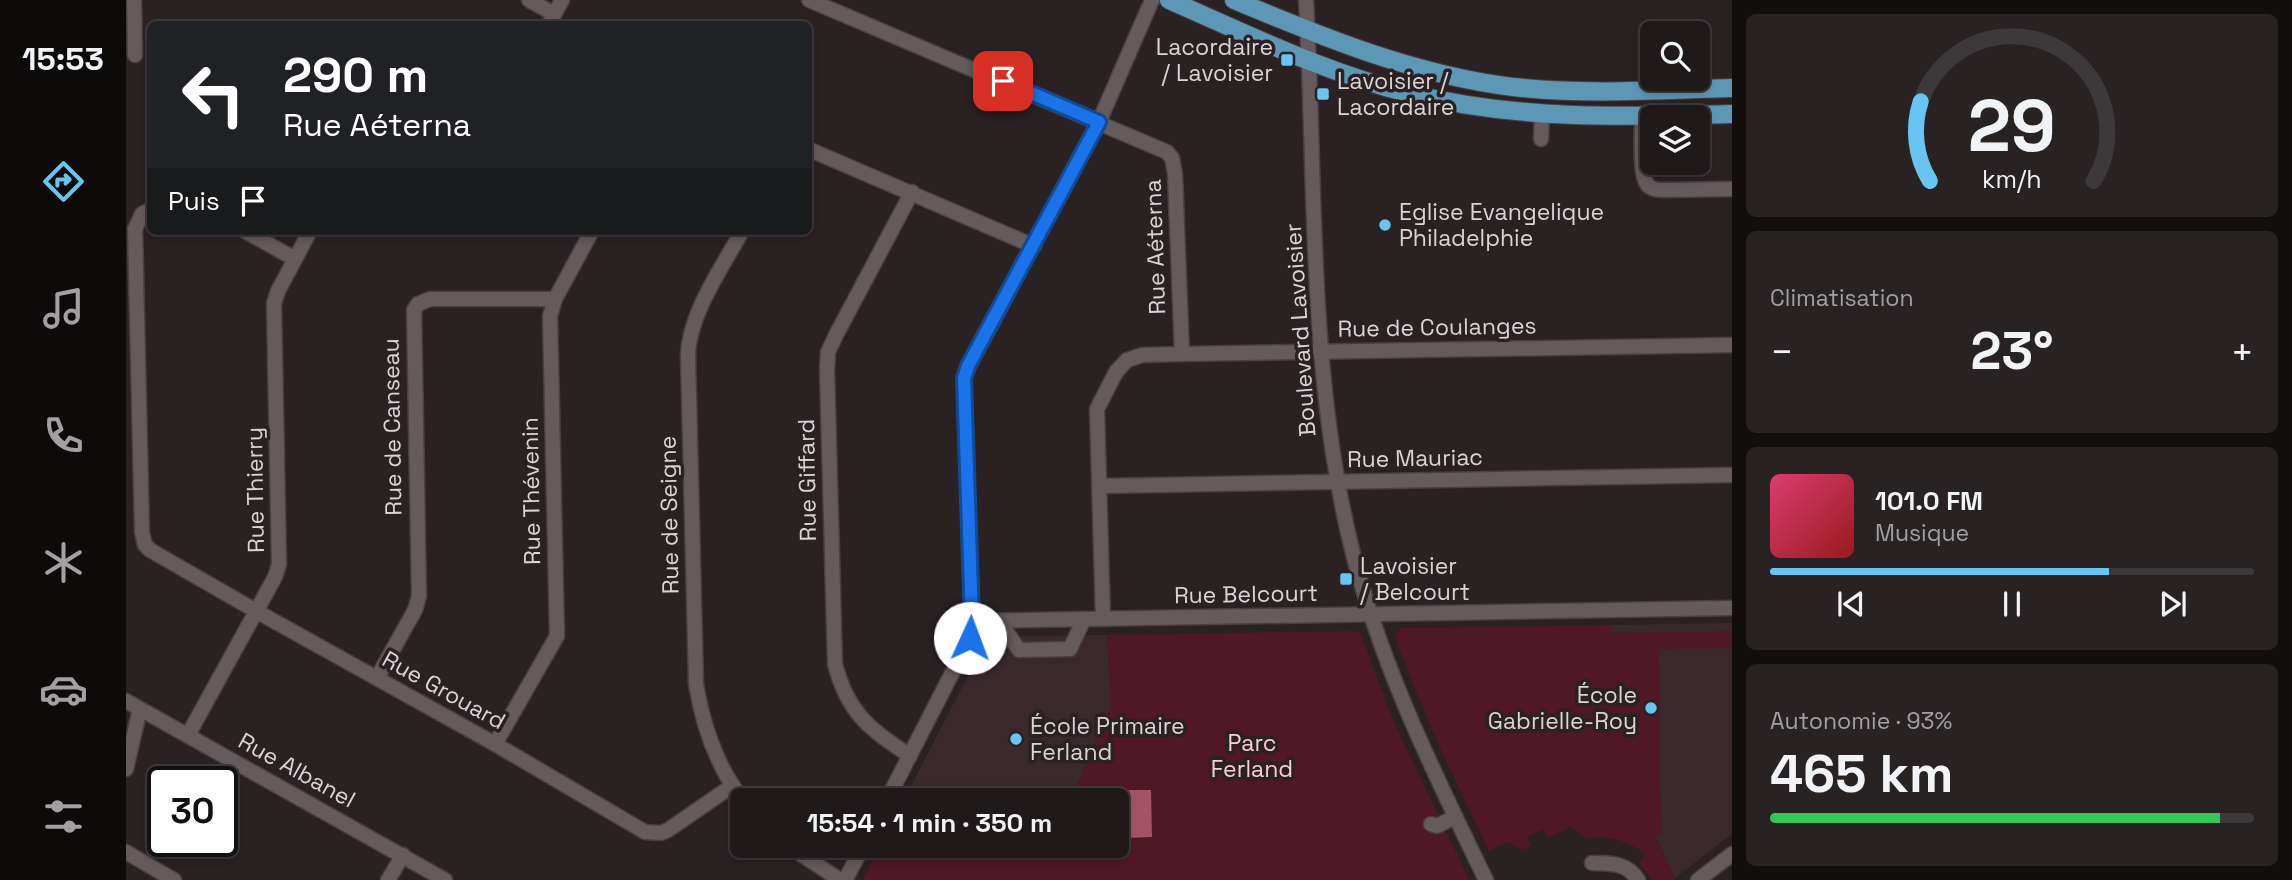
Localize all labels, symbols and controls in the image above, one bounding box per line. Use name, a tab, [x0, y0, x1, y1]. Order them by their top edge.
map controls	[1640, 21, 1710, 175]
button: search	[1640, 21, 1710, 91]
place label: Lacordaire / Lavoisier	[1156, 32, 1273, 88]
text: 15:53	[22, 39, 104, 79]
text: 290 m	[283, 44, 428, 106]
icon: left	[168, 49, 259, 140]
pin	[973, 51, 1033, 111]
marker: Lacordaire / Lavoisier	[1279, 52, 1295, 68]
icon: arrive	[984, 62, 1022, 100]
place label: Lavoisier / Lacordaire	[1337, 66, 1454, 122]
text: 29	[1968, 80, 2056, 173]
marker: Lavoisier / Lacordaire	[1315, 86, 1331, 102]
text: Rue Aéterna	[283, 105, 471, 145]
button: layers	[1640, 105, 1710, 175]
icon: directions	[39, 157, 88, 206]
text: km/h	[1982, 163, 2042, 195]
street label: Rue Aéterna	[1138, 179, 1172, 315]
icon: arrive	[234, 182, 272, 220]
text: Puis	[168, 184, 220, 218]
place label: Eglise Evangelique Philadelphie	[1399, 197, 1604, 253]
marker: Eglise Evangelique Philadelphie	[1377, 217, 1393, 233]
street label: Boulevard Lavoisier	[1278, 222, 1322, 438]
text: Climatisation	[1770, 283, 1914, 313]
icon: music	[39, 284, 88, 333]
street label: Rue de Coulanges	[1337, 310, 1537, 344]
text: 23°	[1971, 318, 2054, 384]
text: −	[1770, 328, 1794, 376]
text: +	[2230, 328, 2254, 376]
street label: Rue de Canseau	[375, 338, 409, 516]
icon: phone	[39, 411, 88, 460]
street label: Rue Thévenin	[515, 417, 547, 565]
street label: Rue Giffard	[791, 418, 823, 542]
street label: Rue Thierry	[239, 427, 271, 553]
street label: Rue de Seigne	[653, 436, 685, 594]
street label: Rue Mauriac	[1347, 442, 1483, 474]
text: 101.0 FM	[1875, 484, 1983, 518]
text: Musique	[1875, 518, 1969, 548]
icon: climate	[39, 538, 88, 587]
place label: Lavoisier / Belcourt	[1360, 551, 1470, 607]
marker: Lavoisier / Belcourt	[1338, 571, 1354, 587]
street label: Rue Belcourt	[1174, 578, 1318, 610]
icon: previous	[1832, 585, 1870, 623]
icon: pause	[1993, 585, 2031, 623]
icon: next	[2154, 585, 2192, 623]
position arrow	[933, 601, 1007, 675]
street label: Rue Grouard	[377, 644, 511, 736]
icon: car	[39, 665, 88, 714]
place label: École Gabrielle-Roy	[1488, 680, 1637, 736]
marker: École Gabrielle-Roy	[1643, 700, 1659, 716]
text: Autonomie · 93%	[1770, 706, 1952, 736]
place label: École Primaire Ferland	[1030, 711, 1185, 767]
street label: Rue Albanel	[233, 726, 361, 814]
park label: Parc Ferland	[1211, 728, 1293, 784]
marker: École Primaire Ferland	[1008, 731, 1024, 747]
text: 465 km	[1770, 741, 1953, 807]
speed limit sign: 30	[147, 766, 238, 857]
icon: filters	[39, 792, 88, 841]
text: 15:54 · 1 min · 350 m	[807, 806, 1052, 840]

